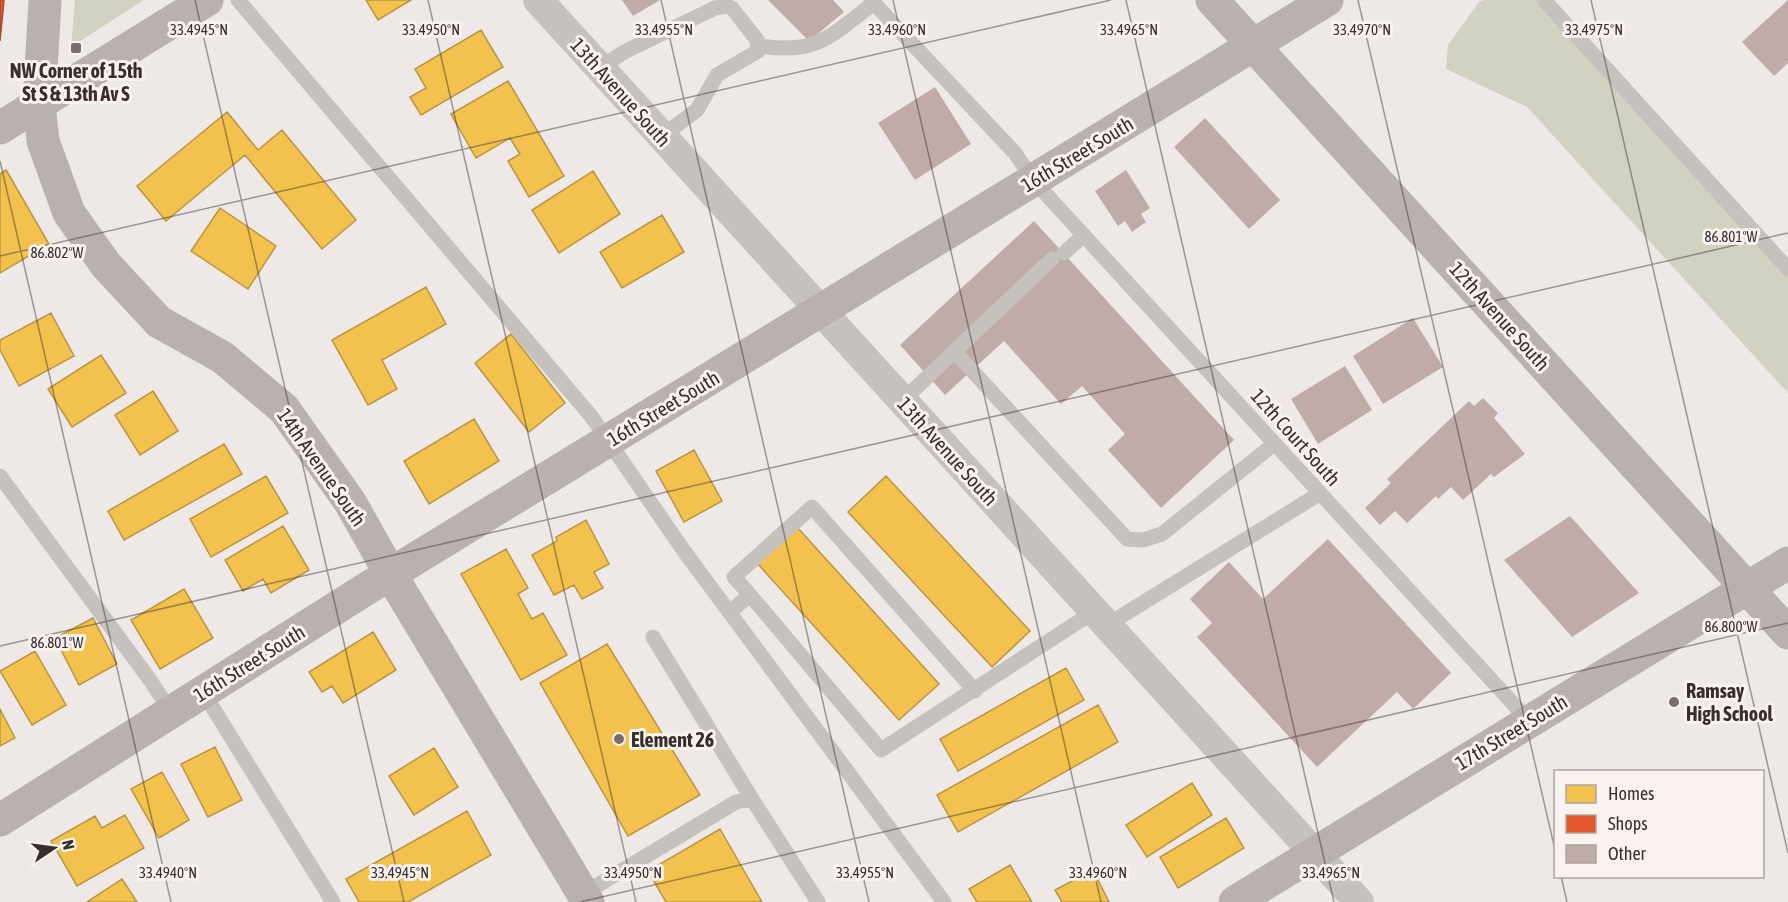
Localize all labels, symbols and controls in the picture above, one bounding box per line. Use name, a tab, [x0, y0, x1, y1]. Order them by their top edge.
text: 33.4945°N	[170, 21, 228, 38]
text: 33.4950°N	[402, 21, 460, 38]
text: 33.4955°N	[635, 21, 693, 38]
text: 33.4960°N	[868, 21, 926, 38]
text: 33.4965°N	[1100, 21, 1158, 38]
text: 33.4970°N	[1333, 21, 1391, 38]
text: 33.4975°N	[1565, 21, 1623, 38]
street label: 13th Avenue South	[566, 33, 676, 151]
marker: NW Corner of 15th St S & 13th Av S	[69, 41, 83, 55]
place label: NW Corner of 15th St S & 13th Av S	[10, 59, 142, 105]
street label: 16th Street South	[1017, 112, 1137, 196]
text: 86.801°W	[1705, 228, 1758, 245]
text: 86.802°W	[31, 244, 84, 261]
street label: 12th Avenue South	[1445, 257, 1555, 375]
street label: 16th Street South	[603, 366, 723, 450]
street label: 12th Court South	[1247, 384, 1345, 490]
street label: 13th Avenue South	[893, 392, 1003, 510]
street label: 14th Avenue South	[273, 404, 371, 530]
text: 86.800°W	[1705, 618, 1758, 635]
street label: 16th Street South	[189, 620, 309, 706]
text: 86.801°W	[31, 634, 84, 651]
place label: Ramsay High School	[1686, 679, 1774, 725]
street label: 17th Street South	[1451, 690, 1571, 774]
marker: Ramsay High School	[1667, 695, 1681, 709]
place label: Element 26	[631, 728, 714, 751]
marker: Element 26	[612, 732, 626, 746]
legend	[1554, 770, 1764, 878]
text: Homes	[1608, 783, 1654, 804]
text: Shops	[1608, 813, 1648, 834]
north arrow	[24, 818, 84, 878]
text: N	[59, 838, 78, 851]
text: Other	[1608, 843, 1647, 864]
text: 33.4940°N	[139, 864, 197, 881]
text: 33.4945°N	[371, 864, 429, 881]
text: 33.4950°N	[604, 864, 662, 881]
text: 33.4955°N	[836, 864, 894, 881]
text: 33.4960°N	[1069, 864, 1127, 881]
text: 33.4965°N	[1302, 864, 1360, 881]

